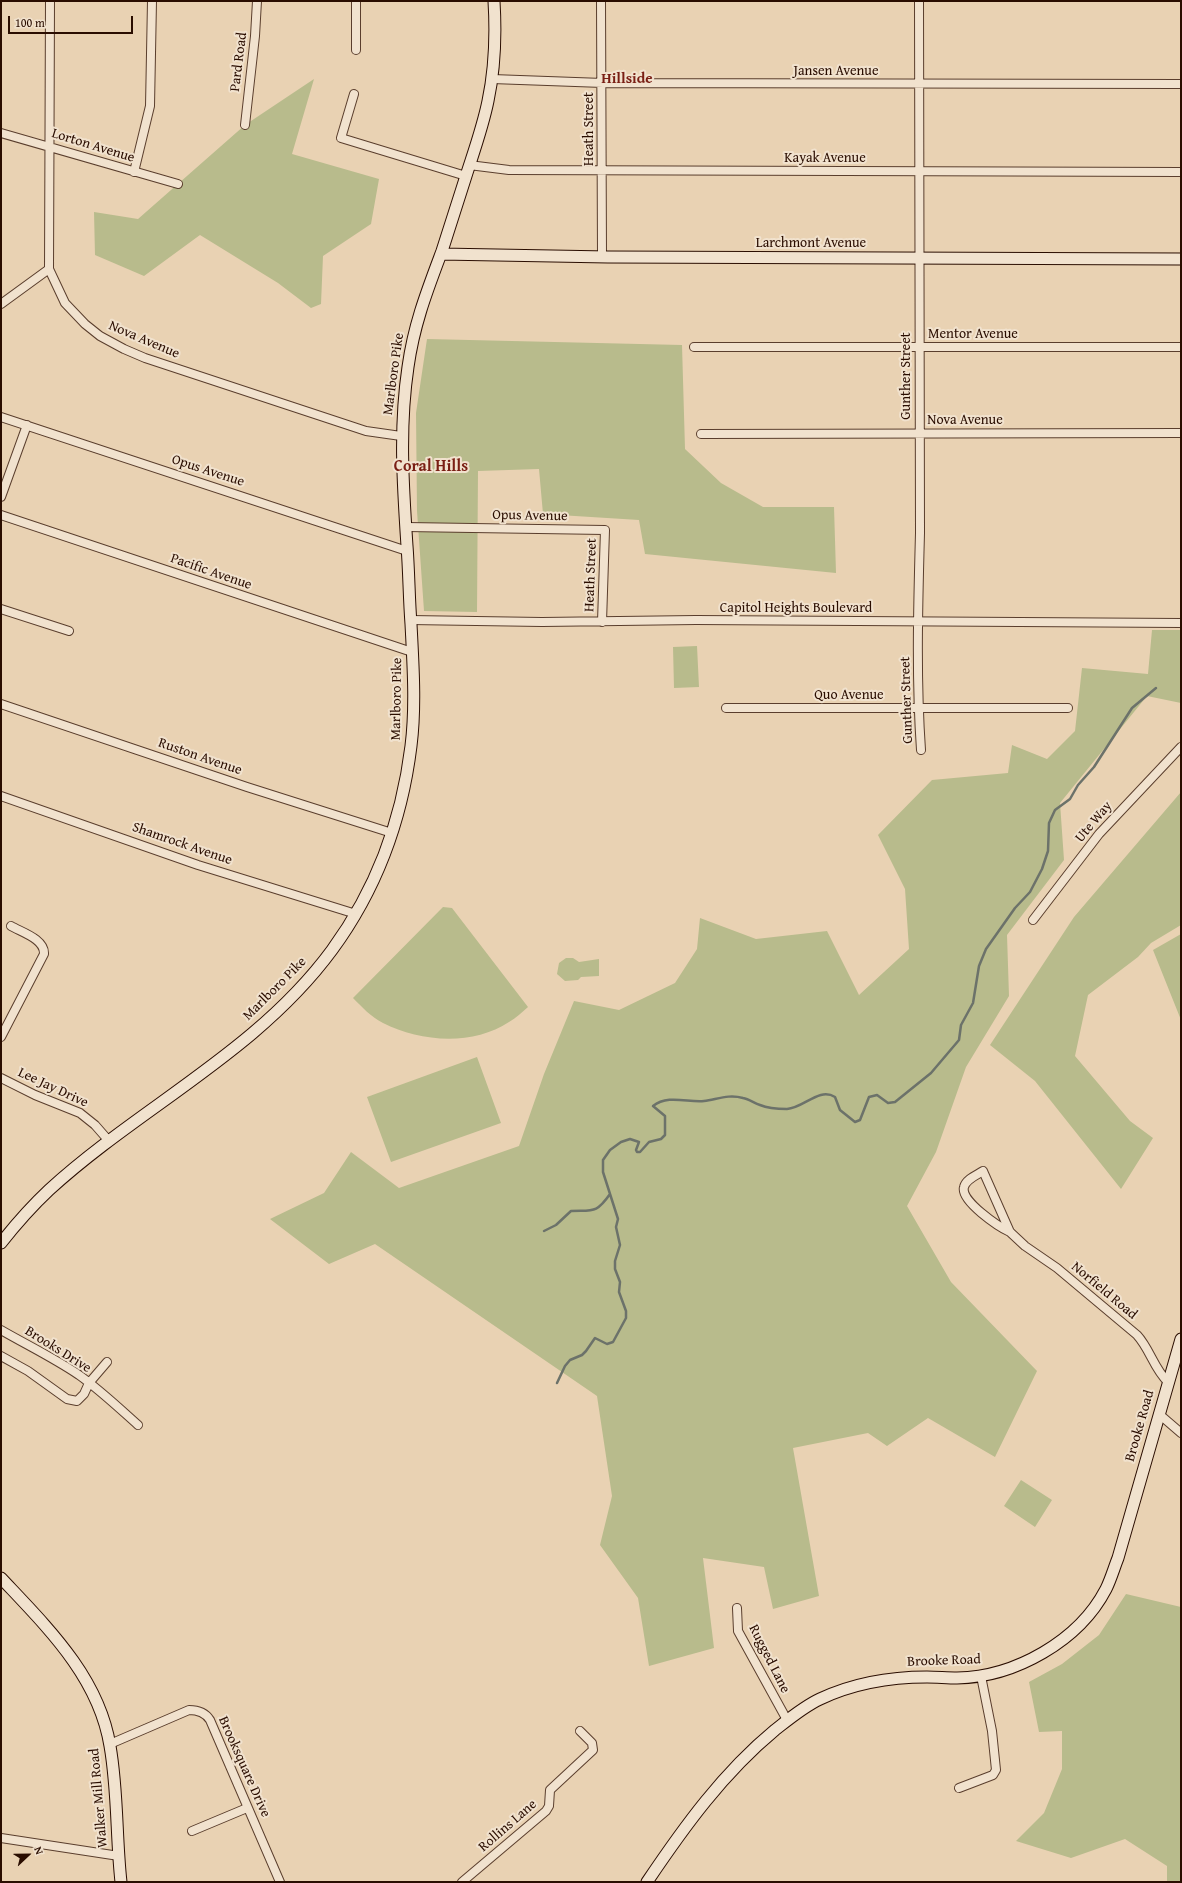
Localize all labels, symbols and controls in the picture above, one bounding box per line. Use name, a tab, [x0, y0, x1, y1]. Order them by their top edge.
scale bar	[10, 8, 135, 34]
text: 100 m	[15, 14, 45, 31]
street label: Pard Road	[227, 31, 251, 93]
street label: Jansen Avenue	[794, 63, 878, 79]
district label: Hillside	[601, 70, 653, 88]
street label: Heath Street	[581, 92, 597, 166]
street label: Lorton Avenue	[50, 125, 136, 167]
street label: Kayak Avenue	[784, 150, 866, 166]
street label: Larchmont Avenue	[756, 235, 866, 251]
street label: Nova Avenue	[106, 318, 182, 362]
street label: Mentor Avenue	[928, 326, 1018, 342]
street label: Marlboro Pike	[380, 332, 408, 416]
street label: Gunther Street	[898, 332, 914, 420]
street label: Nova Avenue	[927, 412, 1003, 428]
street label: Opus Avenue	[170, 451, 246, 491]
district label: Coral Hills	[394, 457, 468, 477]
street label: Opus Avenue	[492, 507, 568, 525]
street label: Heath Street	[581, 538, 601, 612]
street label: Pacific Avenue	[168, 550, 254, 594]
street label: Capitol Heights Boulevard	[720, 600, 872, 616]
street label: Gunther Street	[897, 656, 917, 744]
street label: Marlboro Pike	[388, 657, 406, 741]
street label: Quo Avenue	[814, 687, 884, 703]
street label: Ruston Avenue	[156, 735, 244, 779]
street label: Ute Way	[1072, 798, 1116, 846]
street label: Shamrock Avenue	[130, 819, 234, 869]
street label: Marlboro Pike	[240, 954, 310, 1024]
street label: Lee Jay Drive	[15, 1064, 91, 1112]
street label: Norfield Road	[1068, 1259, 1140, 1323]
street label: Brooks Drive	[22, 1323, 94, 1377]
street label: Brooke Road	[1122, 1388, 1158, 1464]
street label: Rugged Lane	[745, 1622, 793, 1696]
street label: Brooke Road	[907, 1651, 981, 1671]
street label: Brooksquare Drive	[214, 1714, 274, 1820]
street label: Walker Mill Road	[86, 1748, 112, 1848]
street label: Rollins Lane	[476, 1796, 540, 1856]
north arrow	[8, 1835, 48, 1875]
text: N	[30, 1844, 48, 1857]

